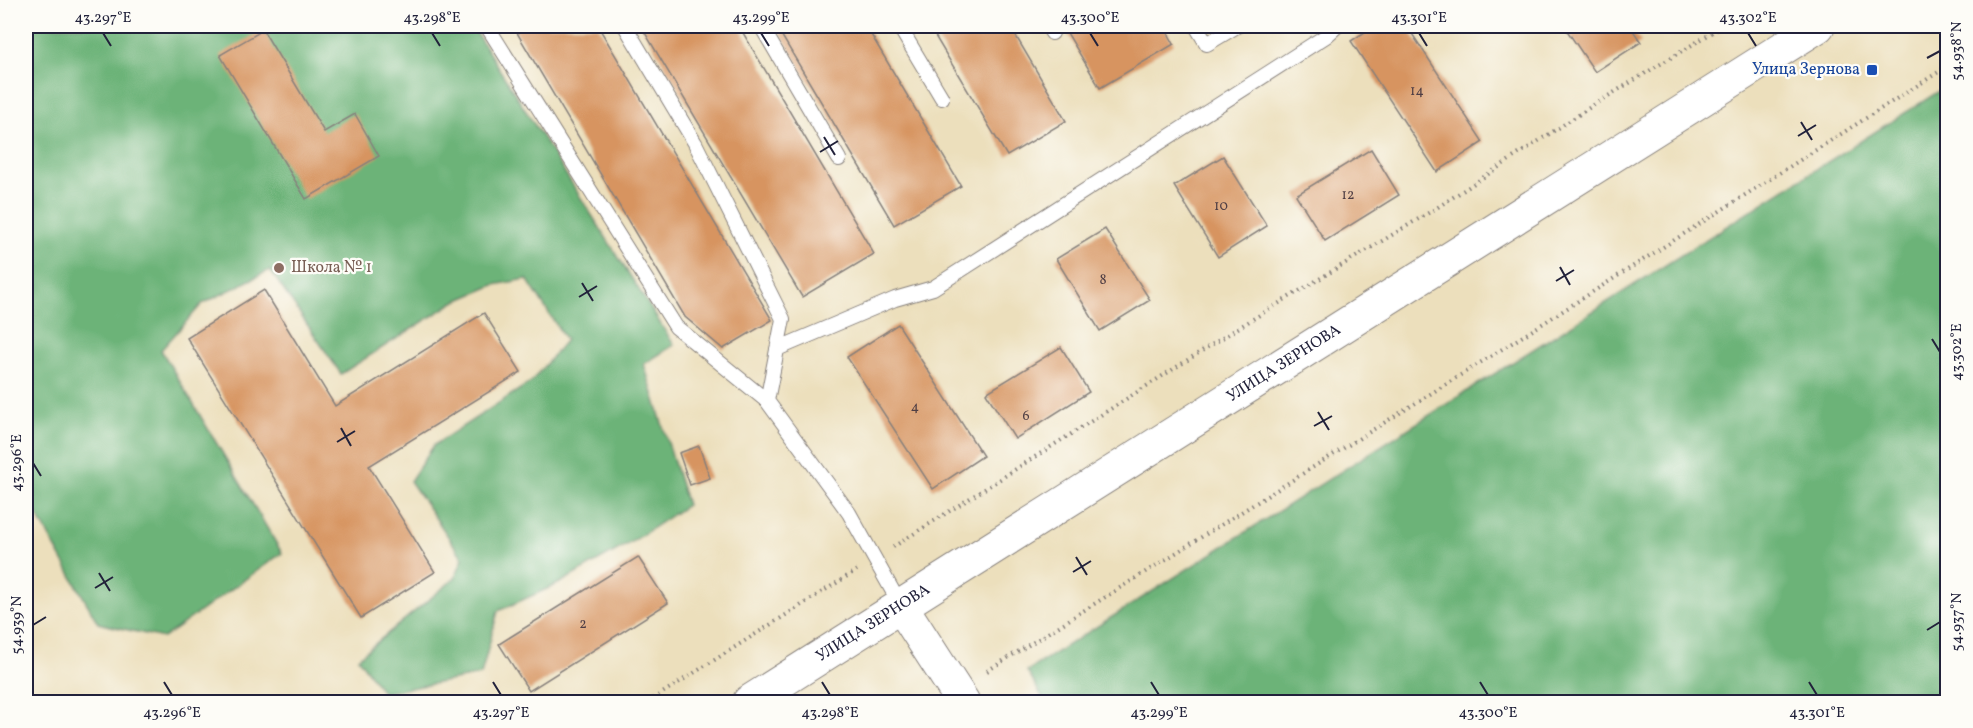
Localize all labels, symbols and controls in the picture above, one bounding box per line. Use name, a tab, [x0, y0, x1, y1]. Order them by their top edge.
text: 43.297°E	[74, 8, 132, 29]
text: 43.298°E	[403, 8, 461, 29]
text: 43.299°E	[732, 8, 790, 29]
text: 43.300°E	[1060, 8, 1120, 29]
text: 43.301°E	[1391, 8, 1447, 29]
text: 43.302°E	[1719, 8, 1777, 29]
text: 54.938°N	[1947, 21, 1968, 81]
place label: Улица Зернова	[1752, 59, 1860, 81]
marker: Улица Зернова	[1865, 63, 1879, 77]
house number: 14	[1410, 82, 1424, 101]
house number: 12	[1342, 186, 1354, 205]
house number: 10	[1214, 197, 1228, 216]
place label: Школа № 1	[291, 257, 372, 279]
marker: Школа № 1	[272, 261, 286, 275]
house number: 8	[1099, 271, 1107, 290]
street label: УЛИЦА ЗЕРНОВА	[1223, 319, 1345, 408]
text: 43.302°E	[1947, 323, 1968, 381]
house number: 4	[911, 398, 919, 417]
house number: 6	[1022, 407, 1030, 426]
text: 43.296°E	[7, 434, 28, 492]
street label: УЛИЦА ЗЕРНОВА	[812, 579, 935, 668]
text: 54.937°N	[1947, 593, 1968, 651]
text: 54.939°N	[7, 596, 28, 654]
house number: 2	[579, 615, 587, 634]
text: 43.296°E	[143, 703, 201, 724]
text: 43.297°E	[472, 703, 530, 724]
text: 43.298°E	[801, 703, 859, 724]
text: 43.299°E	[1130, 703, 1188, 724]
text: 43.300°E	[1458, 703, 1518, 724]
text: 43.301°E	[1789, 703, 1845, 724]

